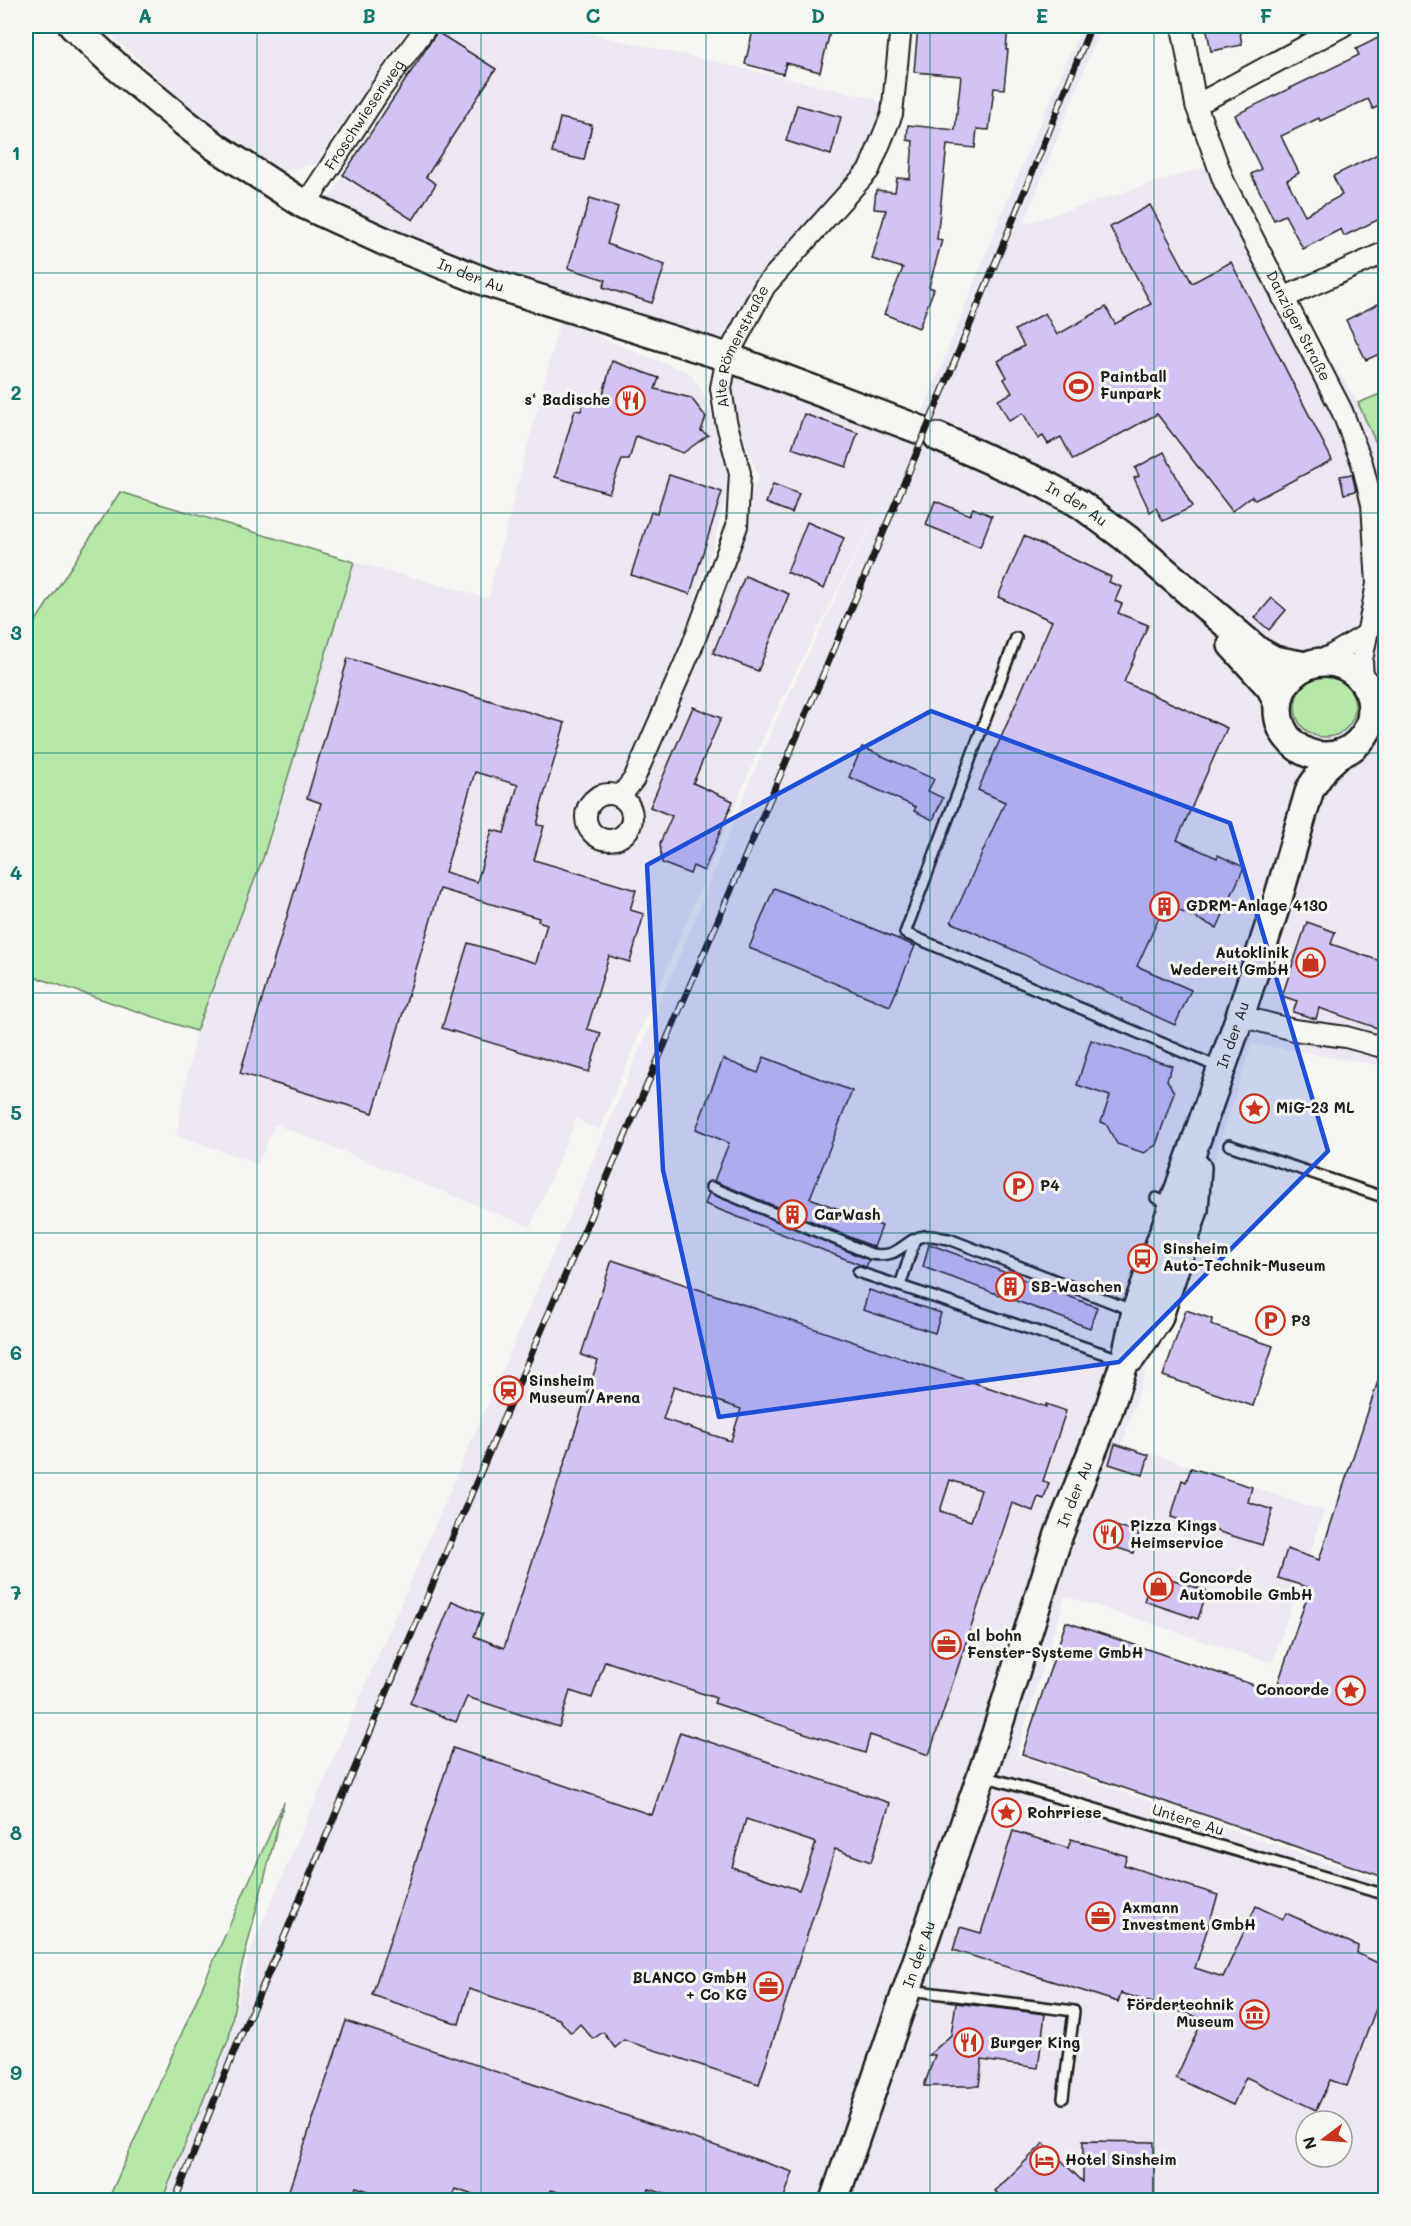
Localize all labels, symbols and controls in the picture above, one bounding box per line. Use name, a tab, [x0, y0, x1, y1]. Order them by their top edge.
text: A	[138, 2, 152, 28]
text: B	[362, 2, 376, 28]
text: C	[586, 2, 601, 28]
text: D	[811, 2, 825, 28]
text: E	[1036, 2, 1048, 28]
text: F	[1260, 2, 1273, 28]
street label: Froschwiesenweg	[320, 55, 409, 174]
text: 1	[12, 139, 20, 165]
street label: In der Au	[435, 253, 507, 296]
street label: Danziger Straße	[1262, 267, 1336, 384]
street label: Alte Römerstraße	[710, 281, 773, 410]
place label: Paintball Funpark	[1100, 366, 1167, 403]
sports icon: Paintball Funpark	[1063, 370, 1095, 402]
text: 2	[10, 379, 22, 405]
restaurant icon: s‘ Badische	[615, 384, 647, 416]
place label: s‘ Badische	[525, 389, 610, 409]
street label: In der Au	[1043, 476, 1112, 530]
text: 3	[10, 619, 22, 645]
text: 4	[10, 859, 23, 885]
building icon: GDRM-Anlage 4130	[1149, 890, 1181, 922]
place label: GDRM-Anlage 4130	[1186, 895, 1328, 915]
place label: Autoklinik Wedereit GmbH	[1170, 942, 1289, 979]
shop icon: Autoklinik Wedereit GmbH	[1294, 946, 1326, 978]
street label: In der Au	[1211, 999, 1253, 1071]
place icon: MiG-23 ML	[1239, 1092, 1271, 1124]
place label: MiG-23 ML	[1276, 1097, 1355, 1117]
text: 5	[10, 1099, 22, 1125]
parking icon: P4	[1003, 1170, 1035, 1202]
place label: P4	[1040, 1175, 1060, 1195]
building icon: CarWash	[777, 1199, 809, 1231]
place label: CarWash	[814, 1204, 881, 1224]
place label: Sinsheim Auto-Technik-Museum	[1163, 1238, 1326, 1275]
bus stop icon: Sinsheim Auto-Technik-Museum	[1126, 1242, 1158, 1274]
building icon: SB-Waschen	[994, 1271, 1026, 1303]
place label: SB-Waschen	[1031, 1276, 1122, 1296]
parking icon: P3	[1254, 1305, 1286, 1337]
place label: P3	[1291, 1310, 1310, 1330]
text: 6	[10, 1339, 22, 1365]
place label: Sinsheim Museum/Arena	[529, 1370, 641, 1407]
station icon: Sinsheim Museum/Arena	[492, 1374, 524, 1406]
street label: In der Au	[1052, 1458, 1096, 1530]
place label: Pizza Kings Heimservice	[1130, 1515, 1223, 1552]
restaurant icon: Pizza Kings Heimservice	[1093, 1519, 1125, 1551]
place label: Concorde Automobile GmbH	[1179, 1567, 1313, 1604]
shop icon: Concorde Automobile GmbH	[1142, 1571, 1174, 1603]
text: 7	[10, 1579, 22, 1605]
place label: al bohn Fenster-Systeme GmbH	[967, 1625, 1143, 1662]
office icon: al bohn Fenster-Systeme GmbH	[930, 1629, 962, 1661]
place icon: Concorde	[1334, 1674, 1366, 1706]
place label: Concorde	[1256, 1679, 1329, 1699]
place icon: Rohrriese	[990, 1797, 1022, 1829]
street label: Untere Au	[1150, 1799, 1227, 1839]
place label: Rohrriese	[1027, 1802, 1101, 1822]
text: 8	[10, 1819, 22, 1845]
place label: Axmann Investment GmbH	[1122, 1897, 1256, 1934]
office icon: Axmann Investment GmbH	[1085, 1901, 1117, 1933]
street label: In der Au	[897, 1918, 939, 1990]
place label: BLANCO GmbH + Co KG	[633, 1967, 747, 2004]
office icon: BLANCO GmbH + Co KG	[752, 1971, 784, 2003]
place label: Fördertechnik Museum	[1126, 1994, 1234, 2031]
museum icon: Fördertechnik Museum	[1239, 1998, 1271, 2030]
restaurant icon: Burger King	[953, 2027, 985, 2059]
place label: Burger King	[990, 2032, 1080, 2052]
text: 9	[10, 2059, 22, 2085]
north arrow	[1294, 2109, 1354, 2169]
text: N	[1297, 2135, 1321, 2152]
hotel icon: Hotel Sinsheim	[1028, 2144, 1060, 2176]
place label: Hotel Sinsheim	[1065, 2149, 1177, 2169]

